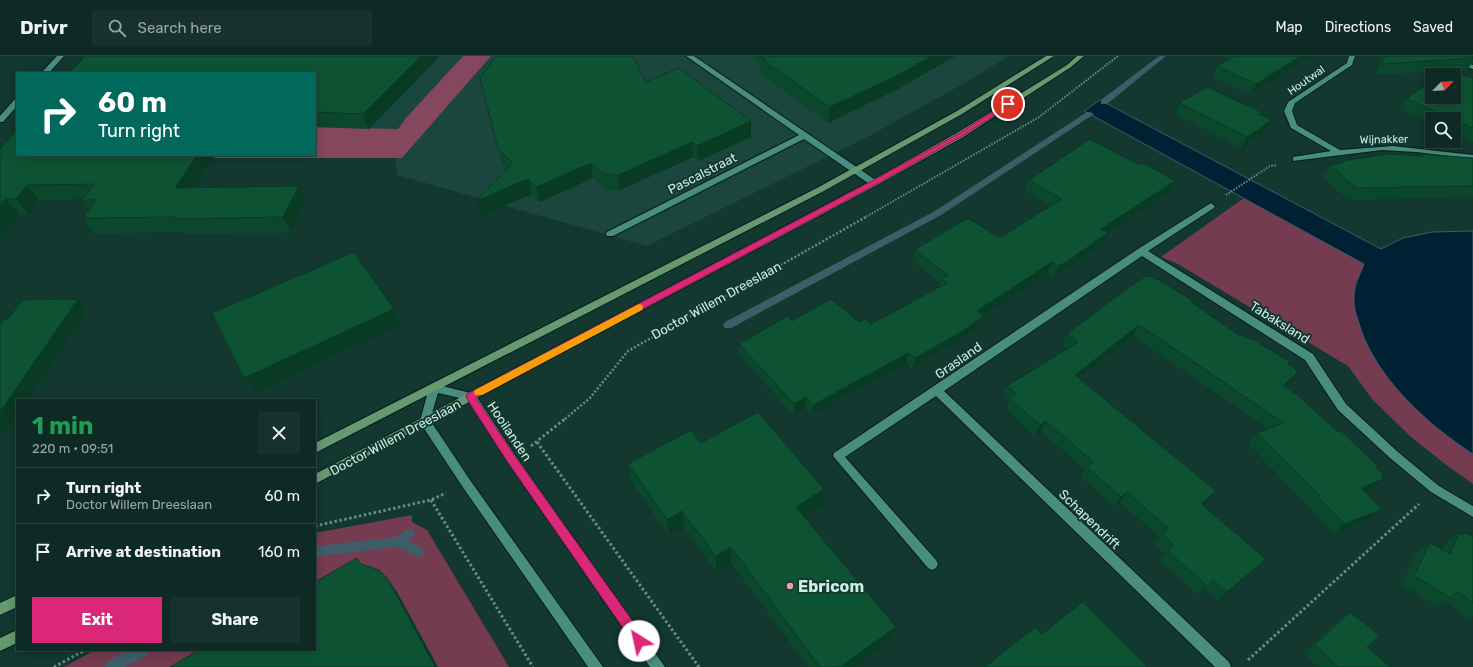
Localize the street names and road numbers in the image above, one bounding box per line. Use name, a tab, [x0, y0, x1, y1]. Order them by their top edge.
street label: Houtwal	[1285, 63, 1327, 98]
street label: Wijnakker	[1360, 133, 1409, 146]
street label: Pascalstraat	[665, 150, 739, 197]
street label: Doctor Willem Dreeslaan	[649, 258, 784, 342]
street label: Tabaksland	[1247, 298, 1312, 347]
street label: Grasland	[932, 339, 984, 382]
street label: Doctor Willem Dreeslaan	[327, 397, 463, 478]
street label: Hooilanden	[484, 399, 535, 464]
street label: Schapendrift	[1056, 486, 1123, 552]

